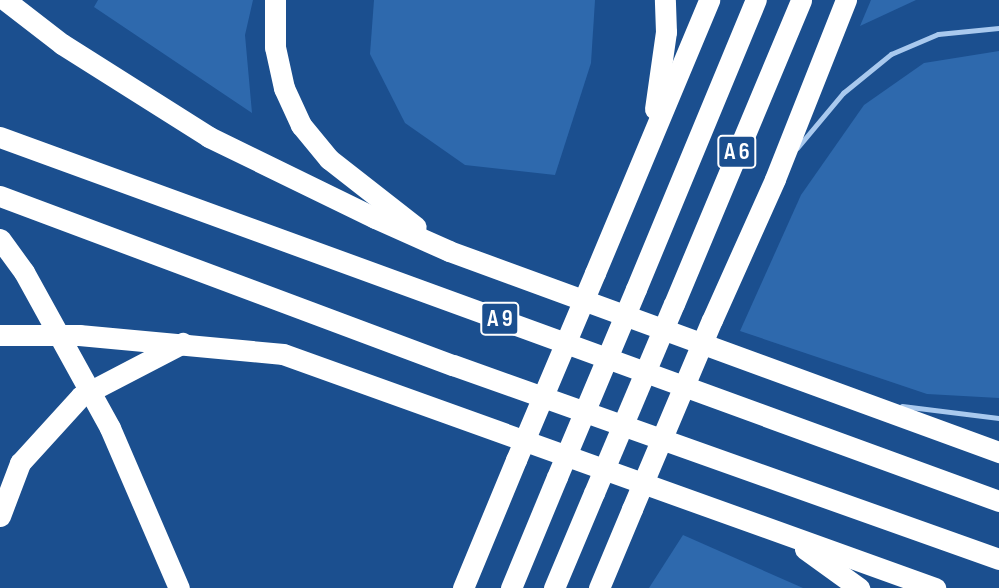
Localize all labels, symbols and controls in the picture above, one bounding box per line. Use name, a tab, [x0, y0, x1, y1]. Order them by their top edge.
road number: A 6	[716, 132, 758, 172]
road number: A 9	[479, 300, 521, 338]

